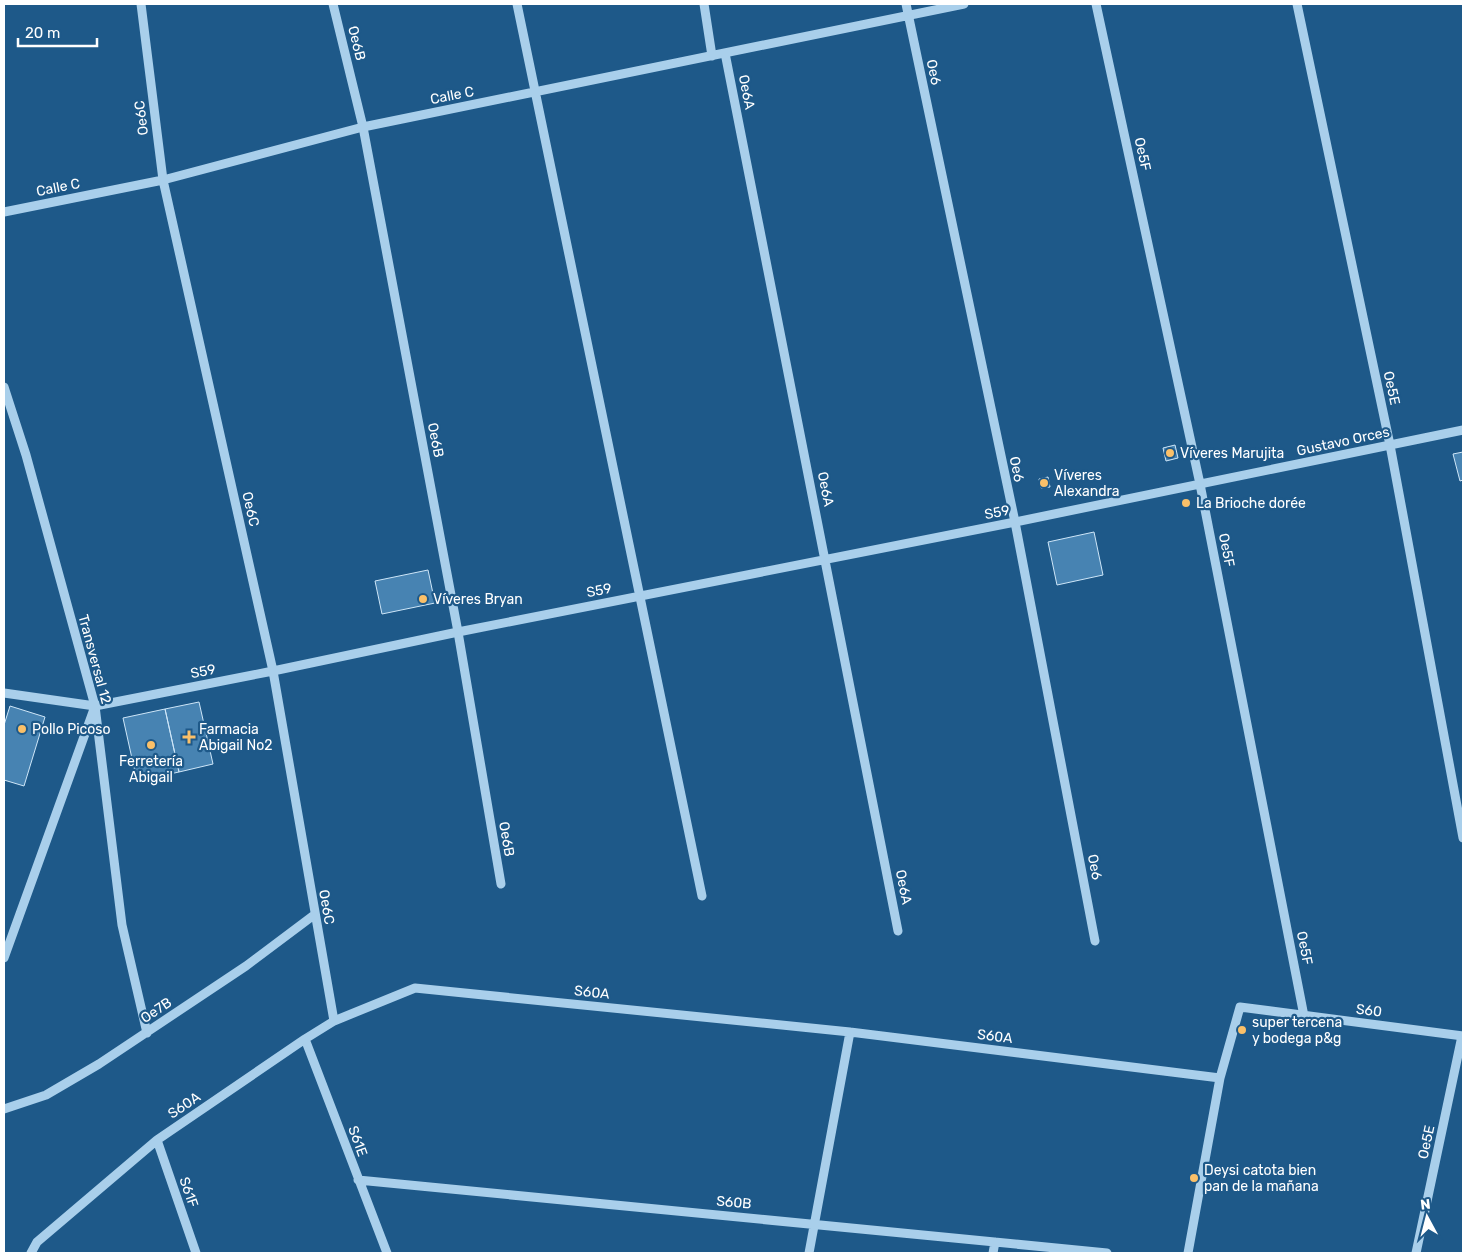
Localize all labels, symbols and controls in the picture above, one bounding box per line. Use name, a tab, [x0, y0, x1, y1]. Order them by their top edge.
scale bar	[18, 15, 96, 47]
text: 20 m	[25, 24, 60, 42]
street label: Oe6B	[344, 24, 369, 62]
street label: Oe6	[923, 58, 945, 86]
street label: Oe6A	[735, 73, 758, 112]
street label: Calle C	[429, 83, 476, 108]
street label: Oe6C	[131, 99, 152, 136]
street label: Oe5F	[1131, 136, 1154, 172]
street label: Calle C	[35, 175, 82, 200]
street label: Oe5E	[1380, 370, 1403, 407]
street label: Oe6B	[424, 421, 447, 459]
street label: Gustavo Orces	[1295, 423, 1391, 460]
place label: Víveres Marujita	[1180, 445, 1284, 462]
marker: Víveres Marujita	[1164, 447, 1176, 459]
street label: Oe6	[1006, 455, 1028, 483]
place label: Víveres Alexandra	[1054, 467, 1119, 500]
street label: Oe6A	[814, 470, 837, 509]
marker: Víveres Alexandra	[1038, 477, 1050, 489]
street label: Oe6C	[238, 490, 263, 528]
place label: La Brioche dorée	[1196, 495, 1306, 512]
marker: La Brioche dorée	[1180, 497, 1192, 509]
street label: S59	[983, 502, 1011, 523]
street label: Oe5F	[1215, 532, 1238, 568]
street label: S59	[585, 580, 613, 601]
place label: Víveres Bryan	[433, 591, 523, 608]
marker: Víveres Bryan	[417, 593, 429, 605]
street label: Transversal 12	[74, 613, 115, 706]
street label: S59	[189, 661, 217, 682]
place label: Pollo Picoso	[32, 721, 111, 738]
place label: Farmacia Abigail No2	[199, 721, 272, 754]
marker: Pollo Picoso	[16, 723, 28, 735]
marker: Farmacia Abigail No2	[183, 731, 195, 743]
marker: Ferretería Abigail	[145, 739, 157, 751]
place label: Ferretería Abigail	[119, 753, 183, 786]
street label: Oe6B	[495, 820, 518, 858]
street label: Oe6	[1084, 853, 1105, 881]
street label: Oe6A	[892, 868, 915, 907]
street label: Oe6C	[315, 888, 338, 926]
street label: Oe5F	[1293, 930, 1316, 966]
street label: S60A	[573, 982, 611, 1003]
street label: Oe7B	[137, 994, 175, 1027]
street label: S60	[1355, 1000, 1383, 1021]
place label: super tercena y bodega p&g	[1252, 1014, 1342, 1047]
marker: super tercena y bodega p&g	[1236, 1024, 1248, 1036]
street label: S60A	[976, 1026, 1014, 1047]
street label: S60A	[165, 1088, 204, 1122]
street label: S61E	[344, 1124, 371, 1159]
street label: Oe5E	[1415, 1124, 1438, 1161]
place label: Deysi catota bien pan de la mañana	[1204, 1162, 1319, 1195]
marker: Deysi catota bien pan de la mañana	[1188, 1172, 1200, 1184]
street label: S61F	[175, 1175, 202, 1210]
street label: S60B	[716, 1192, 752, 1213]
north arrow	[1402, 1192, 1452, 1242]
text: N	[1419, 1196, 1432, 1214]

